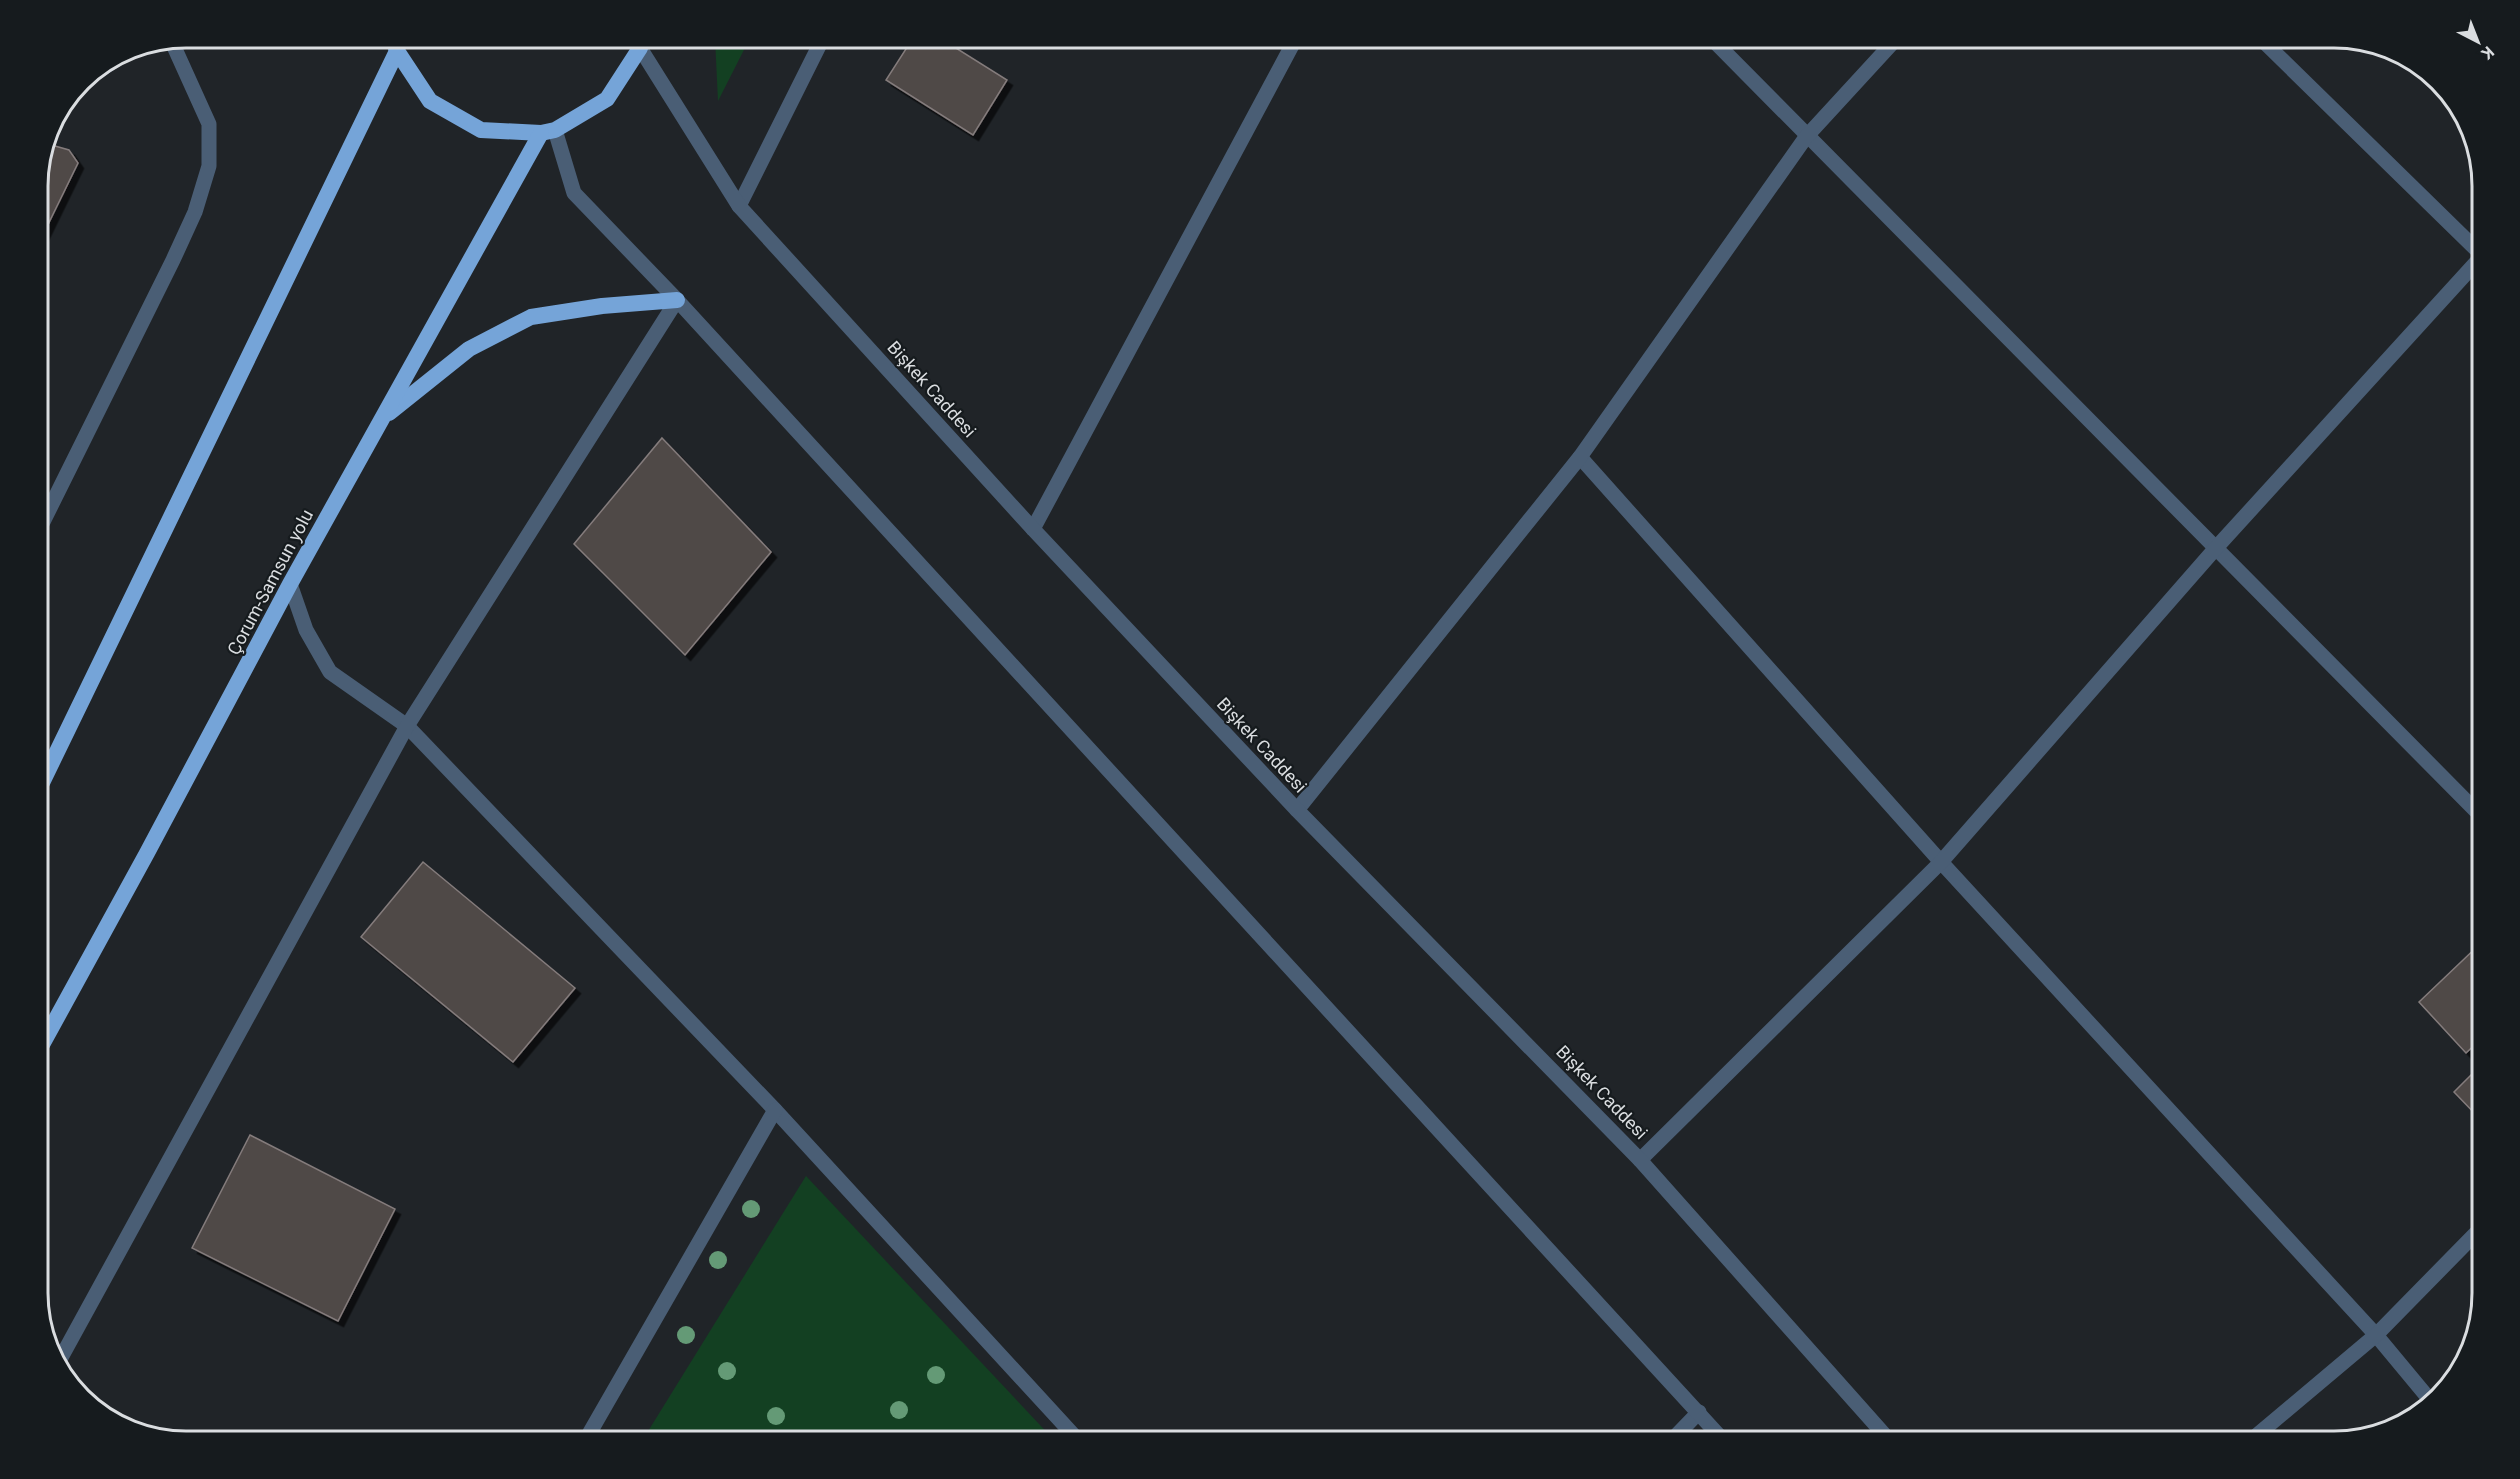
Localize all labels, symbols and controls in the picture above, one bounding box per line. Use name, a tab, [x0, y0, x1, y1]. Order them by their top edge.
north arrow	[2448, 12, 2508, 72]
text: K	[2477, 42, 2498, 64]
street label: Bişkek Caddesi	[883, 337, 981, 441]
street label: Çorum-Samsun yolu	[223, 506, 317, 658]
street label: Bişkek Caddesi	[1213, 693, 1311, 797]
street label: Bişkek Caddesi	[1552, 1041, 1652, 1143]

